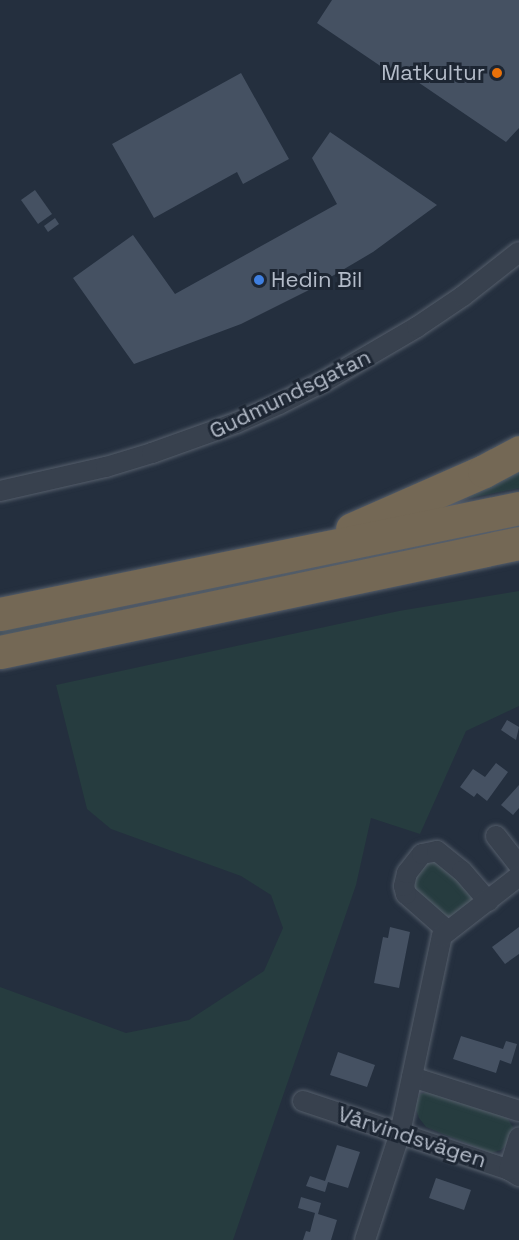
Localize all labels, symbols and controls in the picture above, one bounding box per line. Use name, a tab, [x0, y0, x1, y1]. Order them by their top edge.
place label: Matkultur	[381, 60, 485, 86]
marker: Matkultur	[490, 66, 504, 80]
place label: Hedin Bil	[271, 267, 362, 293]
marker: Hedin Bil	[252, 273, 266, 287]
street label: Gudmundsgatan	[205, 344, 375, 444]
street label: Vårvindsvägen	[335, 1101, 489, 1173]

